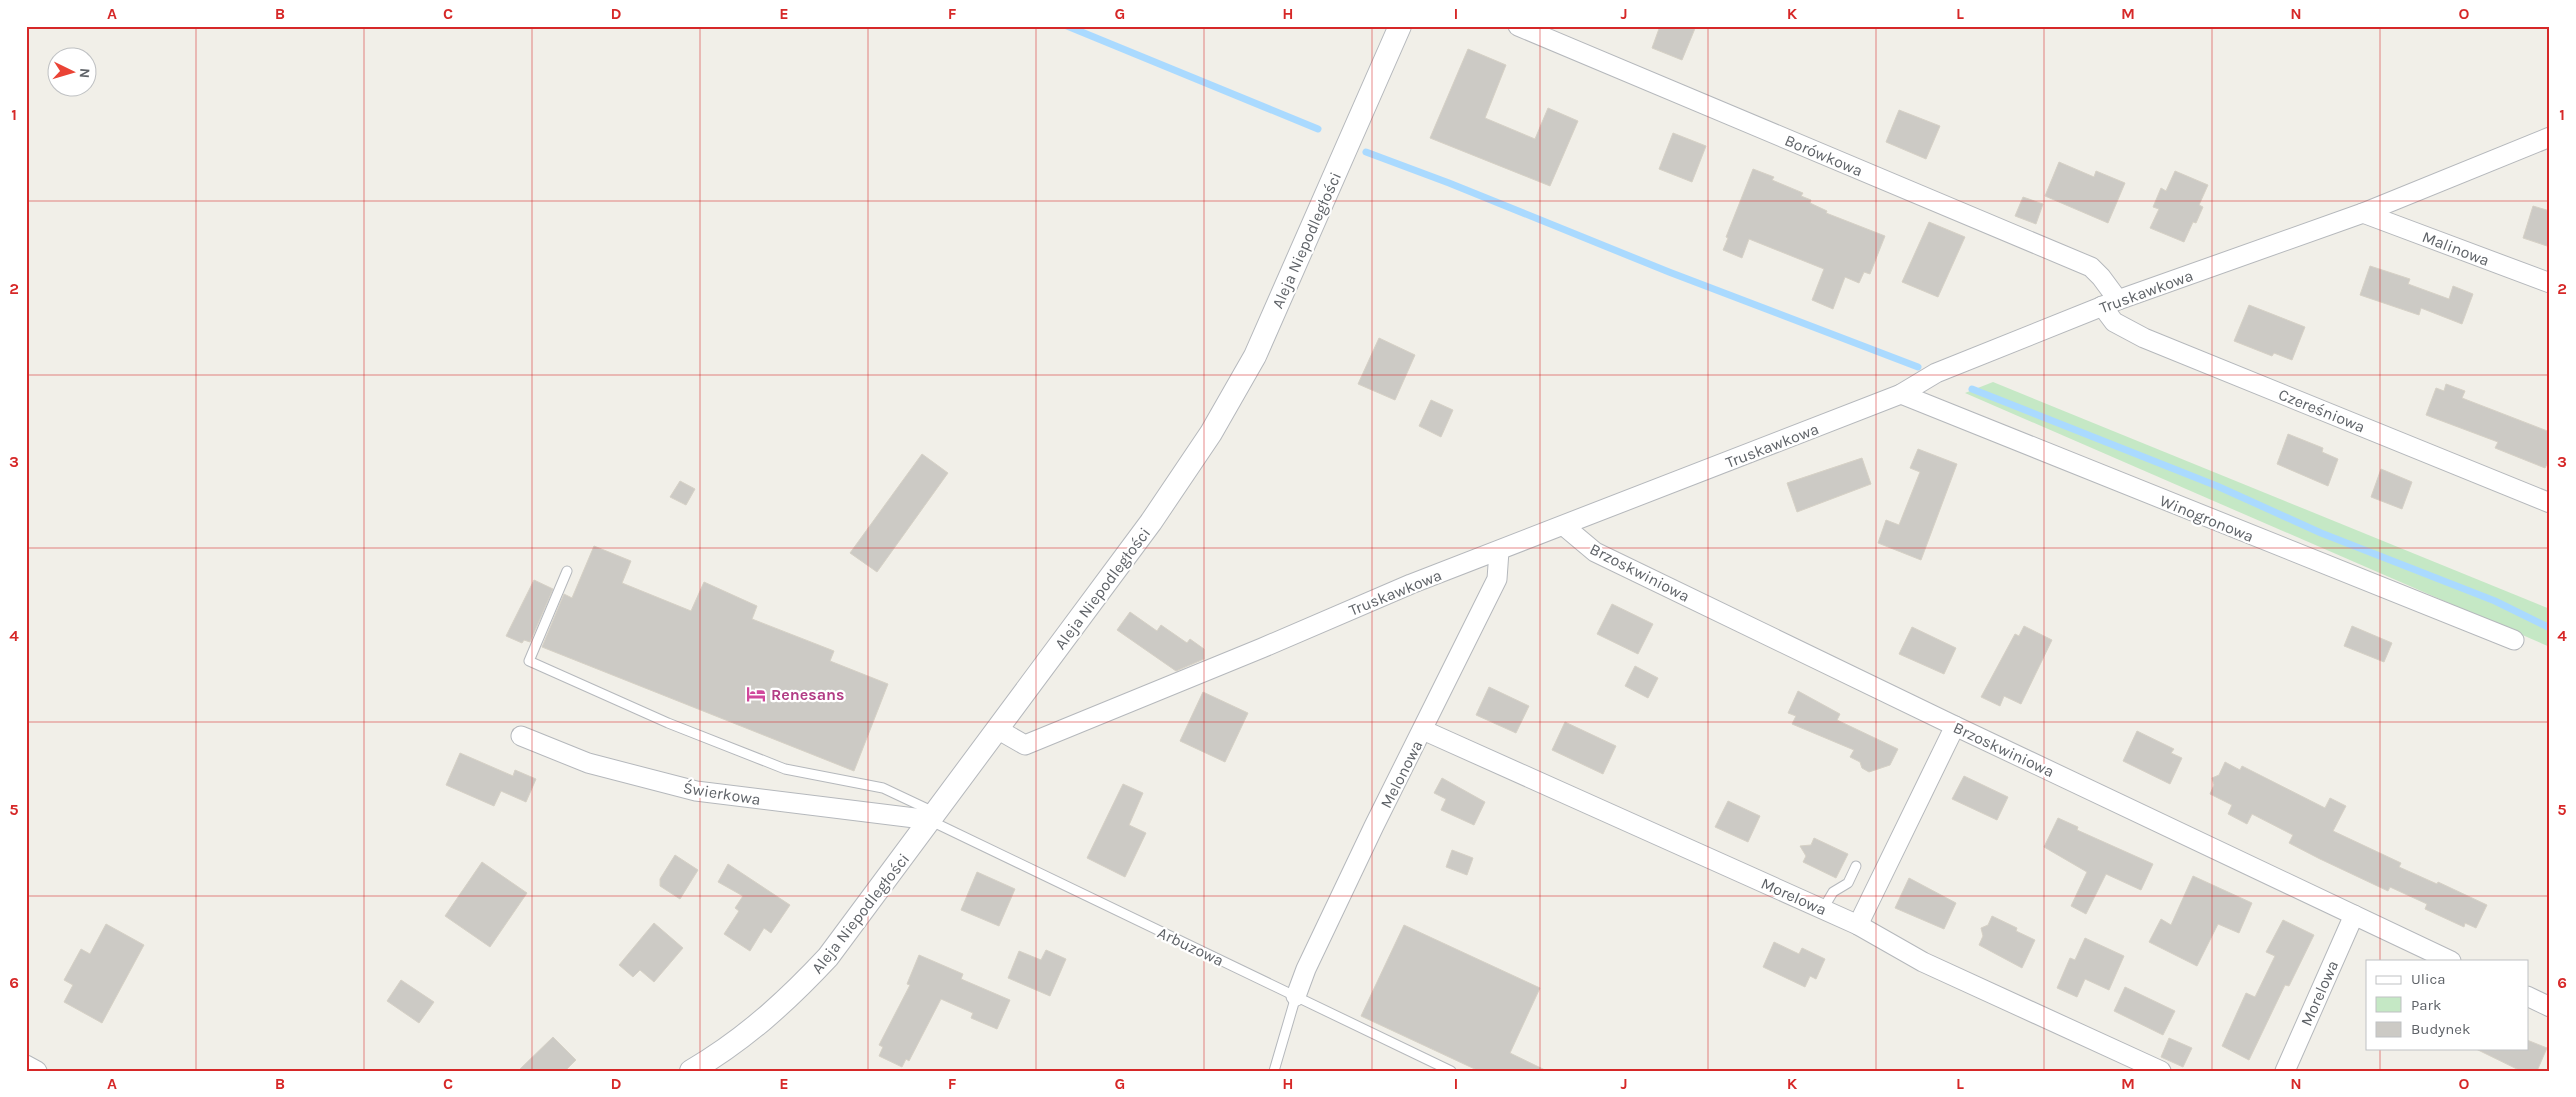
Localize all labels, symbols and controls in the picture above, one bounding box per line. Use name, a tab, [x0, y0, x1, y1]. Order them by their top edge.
text: A	[107, 4, 117, 23]
text: B	[275, 4, 285, 23]
text: C	[443, 4, 453, 23]
text: D	[611, 4, 622, 23]
text: E	[779, 4, 789, 23]
text: F	[948, 4, 957, 23]
text: G	[1115, 4, 1125, 23]
text: H	[1282, 4, 1294, 23]
text: I	[1454, 4, 1458, 23]
text: J	[1620, 4, 1628, 23]
text: K	[1787, 4, 1798, 23]
text: L	[1956, 4, 1964, 23]
text: M	[2121, 4, 2135, 23]
text: N	[2290, 4, 2302, 23]
text: O	[2459, 4, 2470, 23]
north arrow	[48, 48, 98, 98]
text: N	[76, 67, 93, 79]
text: 1	[11, 105, 17, 124]
text: 1	[2559, 105, 2565, 124]
street label: Borówkowa	[1782, 131, 1866, 180]
street label: Aleja Niepodległości	[1268, 169, 1345, 311]
street label: Malinowa	[2420, 227, 2492, 270]
street label: Truskawkowa	[2097, 266, 2196, 317]
text: 2	[9, 279, 19, 298]
text: 2	[2557, 279, 2567, 298]
street label: Czereśniowa	[2276, 384, 2368, 436]
street label: Truskawkowa	[1723, 419, 1821, 472]
text: 3	[9, 452, 19, 471]
text: 3	[2557, 452, 2567, 471]
street label: Winogronowa	[2157, 491, 2257, 546]
street label: Aleja Niepodległości	[1050, 524, 1154, 653]
street label: Brzoskwiniowa	[1587, 539, 1693, 606]
street label: Truskawkowa	[1346, 565, 1444, 620]
text: 4	[9, 626, 19, 645]
text: 4	[2557, 626, 2567, 645]
hotel icon: Renesans	[745, 683, 767, 705]
place label: Renesans	[771, 685, 844, 704]
street label: Brzoskwiniowa	[1950, 718, 2057, 781]
street label: Melonowa	[1376, 737, 1427, 811]
street label: Świerkowa	[682, 778, 762, 809]
text: 5	[9, 800, 19, 819]
text: 5	[2557, 800, 2567, 819]
street label: Aleja Niepodległości	[808, 849, 913, 977]
street label: Morelowa	[1758, 874, 1830, 919]
street label: Arbuzowa	[1155, 923, 1227, 970]
street label: Morelowa	[2297, 957, 2342, 1029]
legend	[2366, 960, 2528, 1050]
text: Ulica	[2411, 970, 2445, 988]
text: 6	[9, 973, 19, 992]
text: 6	[2557, 973, 2567, 992]
text: Park	[2411, 996, 2441, 1014]
text: Budynek	[2411, 1020, 2470, 1038]
text: A	[107, 1074, 117, 1093]
text: B	[275, 1074, 285, 1093]
text: C	[443, 1074, 453, 1093]
text: D	[611, 1074, 622, 1093]
text: E	[779, 1074, 789, 1093]
text: F	[948, 1074, 957, 1093]
text: G	[1115, 1074, 1125, 1093]
text: H	[1282, 1074, 1294, 1093]
text: I	[1454, 1074, 1458, 1093]
text: J	[1620, 1074, 1628, 1093]
text: K	[1787, 1074, 1798, 1093]
text: L	[1956, 1074, 1964, 1093]
text: M	[2121, 1074, 2135, 1093]
text: N	[2290, 1074, 2302, 1093]
text: O	[2459, 1074, 2470, 1093]

